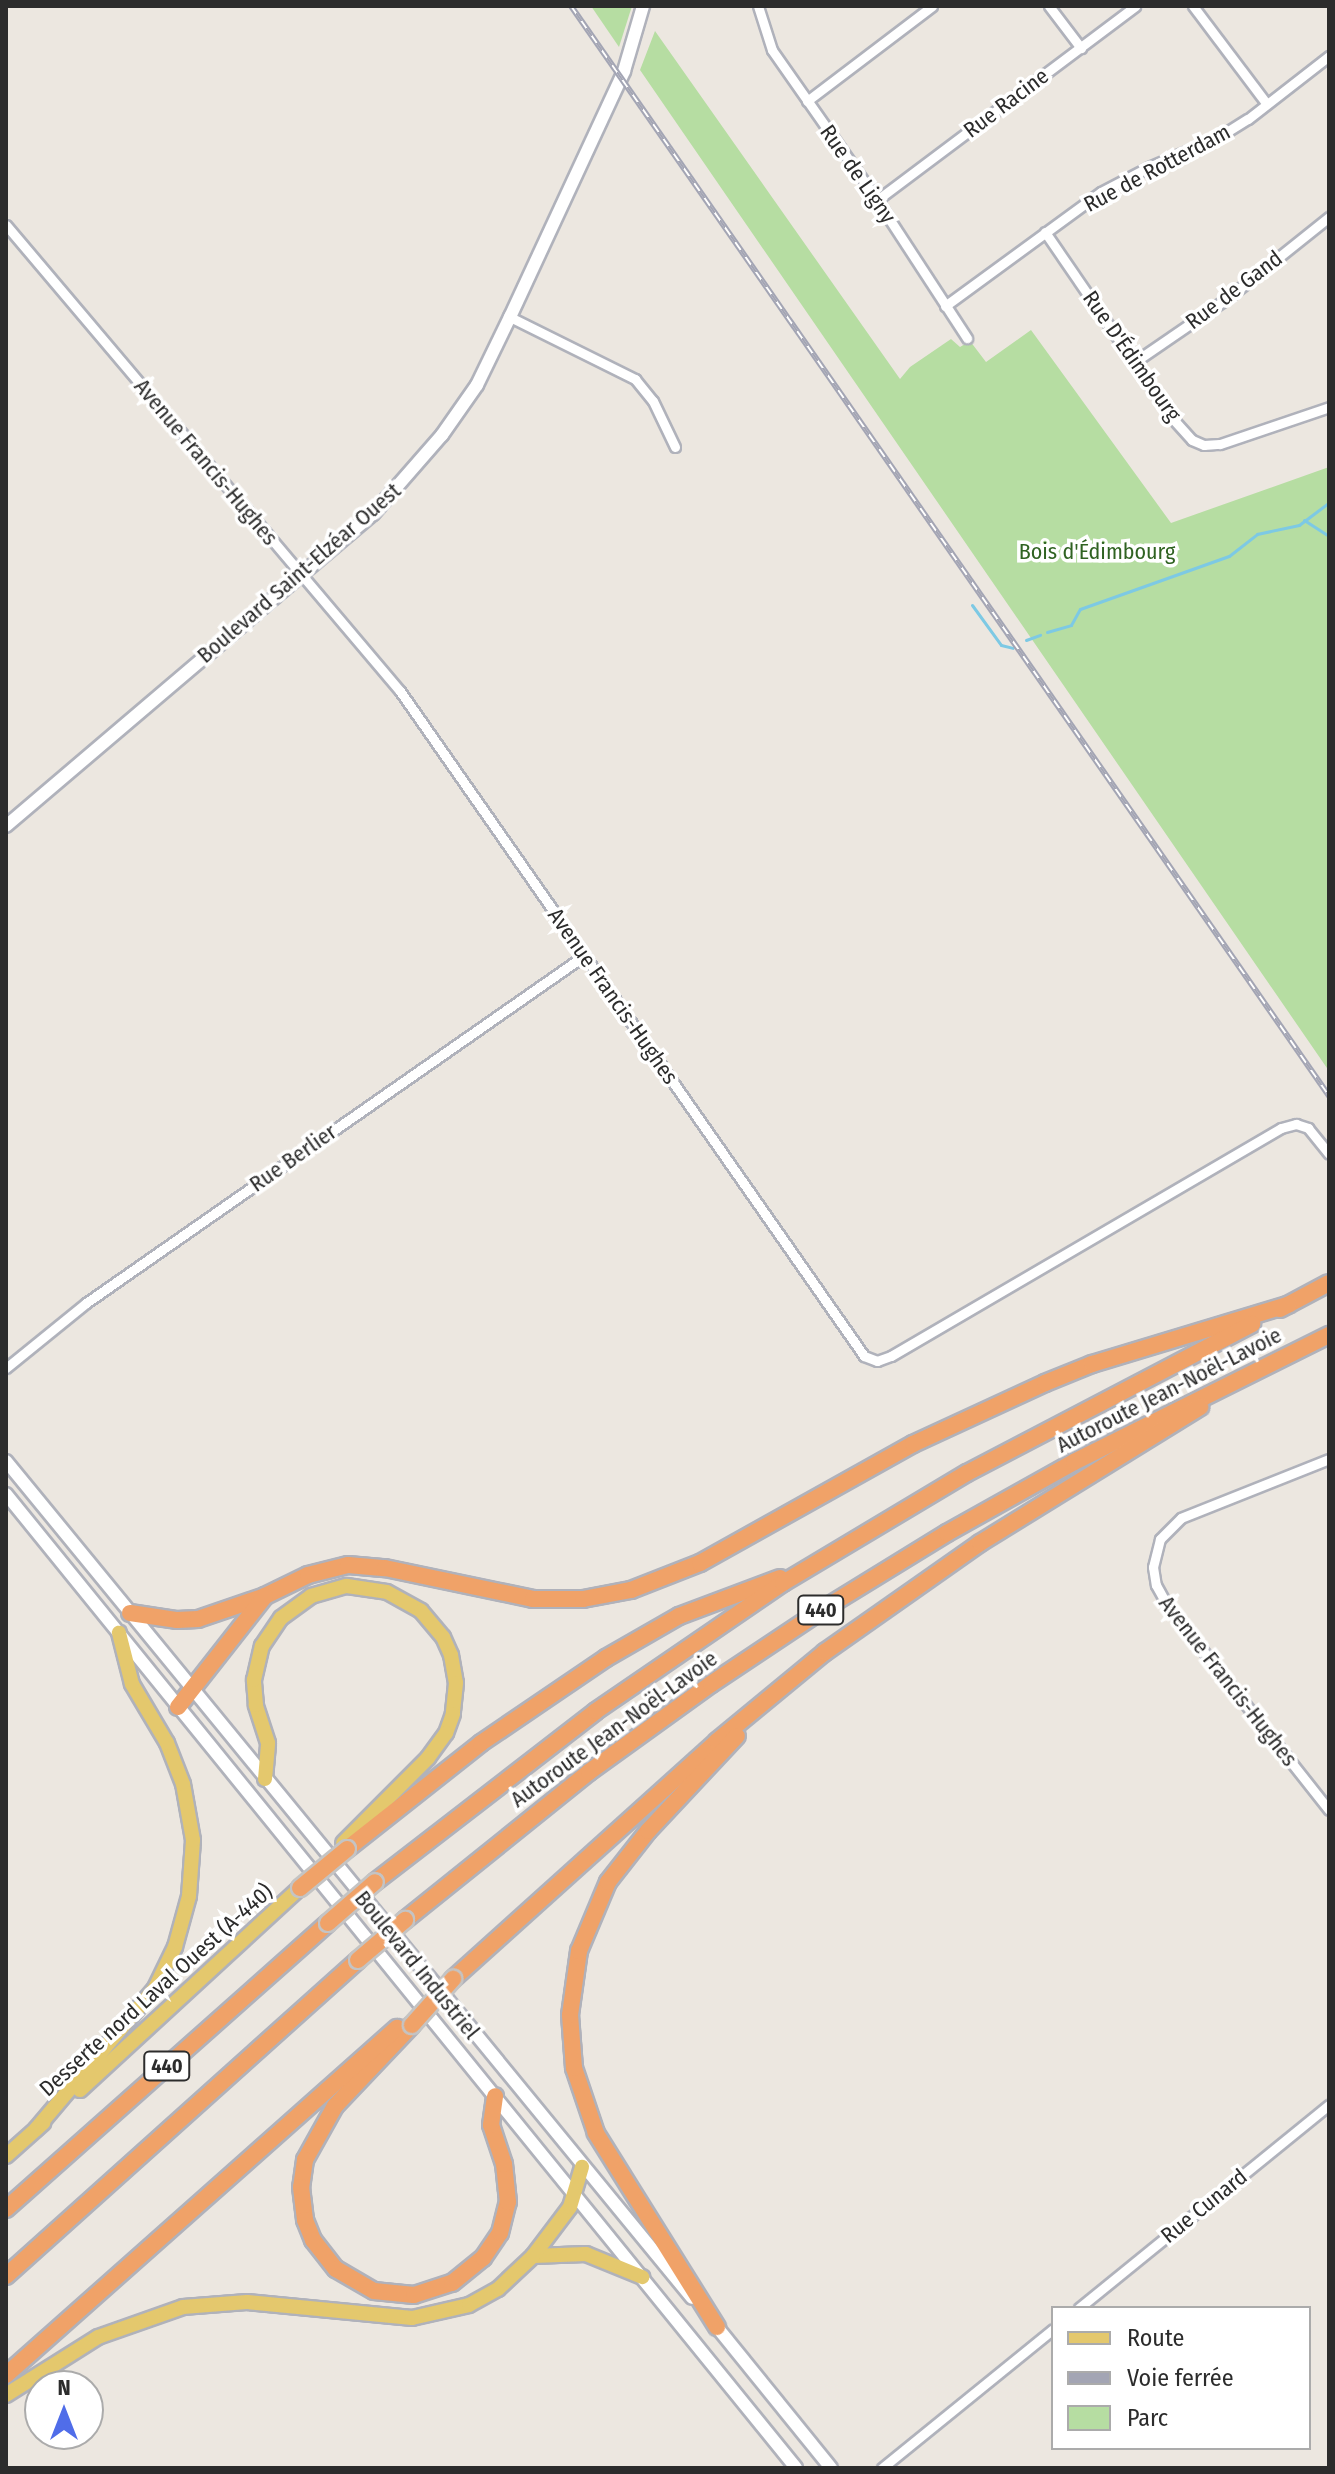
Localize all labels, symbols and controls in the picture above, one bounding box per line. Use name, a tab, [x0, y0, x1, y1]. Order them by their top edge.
street label: Rue Racine	[958, 63, 1054, 143]
street label: Rue de Rotterdam	[1079, 118, 1235, 218]
street label: Rue de Ligny	[814, 120, 902, 228]
street label: Rue de Gand	[1180, 245, 1288, 335]
street label: Rue D'Édimbourg	[1077, 286, 1187, 426]
street label: Avenue Francis-Hughes	[129, 374, 283, 550]
street label: Boulevard Saint-Elzéar Ouest	[192, 477, 406, 669]
park label: Bois d'Édimbourg	[1019, 539, 1175, 565]
street label: Avenue Francis-Hughes	[542, 903, 684, 1089]
street label: Rue Berlier	[244, 1119, 342, 1197]
street label: Autoroute Jean-Noël-Lavoie	[1052, 1322, 1286, 1458]
street label: Avenue Francis-Hughes	[1153, 1591, 1303, 1771]
road number: 440	[797, 1594, 845, 1626]
street label: Autoroute Jean-Noël-Lavoie	[506, 1645, 722, 1813]
street label: Desserte nord Laval Ouest (A-440)	[34, 1878, 278, 2102]
street label: Boulevard Industriel	[349, 1886, 485, 2044]
road number: 440	[143, 2050, 191, 2082]
street label: Rue Cunard	[1156, 2163, 1252, 2249]
legend	[1051, 2306, 1311, 2450]
text: Route	[1127, 2324, 1184, 2352]
text: Voie ferrée	[1127, 2364, 1234, 2392]
north arrow	[24, 2370, 104, 2450]
text: N	[57, 2374, 71, 2401]
text: Parc	[1127, 2404, 1168, 2432]

